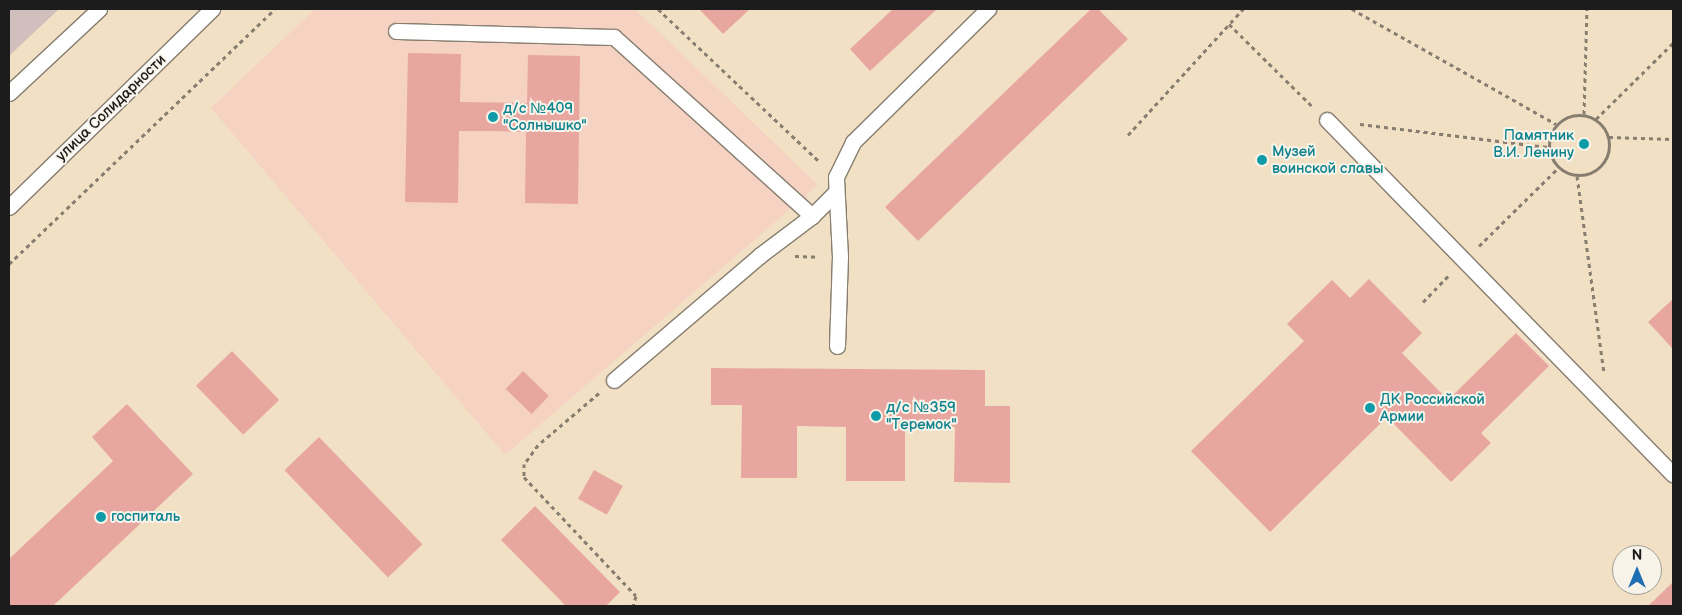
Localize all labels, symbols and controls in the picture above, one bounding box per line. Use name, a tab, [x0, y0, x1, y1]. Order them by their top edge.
street label: улица Солидарности	[52, 51, 170, 165]
place label: д/с №409 "Солнышко"	[503, 99, 587, 134]
marker: д/с №409 "Солнышко"	[487, 111, 499, 123]
place label: Памятник В.И. Ленину	[1493, 126, 1574, 161]
marker: Памятник В.И. Ленину	[1578, 138, 1590, 150]
place label: Музей воинской славы	[1272, 142, 1383, 177]
marker: Музей воинской славы	[1256, 154, 1268, 166]
place label: ДК Российской Армии	[1380, 390, 1485, 425]
place label: д/с №359 "Теремок"	[886, 398, 957, 433]
marker: ДК Российской Армии	[1364, 402, 1376, 414]
marker: д/с №359 "Теремок"	[870, 410, 882, 422]
place label: госпиталь	[111, 508, 180, 526]
marker: госпиталь	[95, 511, 107, 523]
north arrow	[1612, 545, 1662, 595]
text: N	[1632, 547, 1642, 564]

